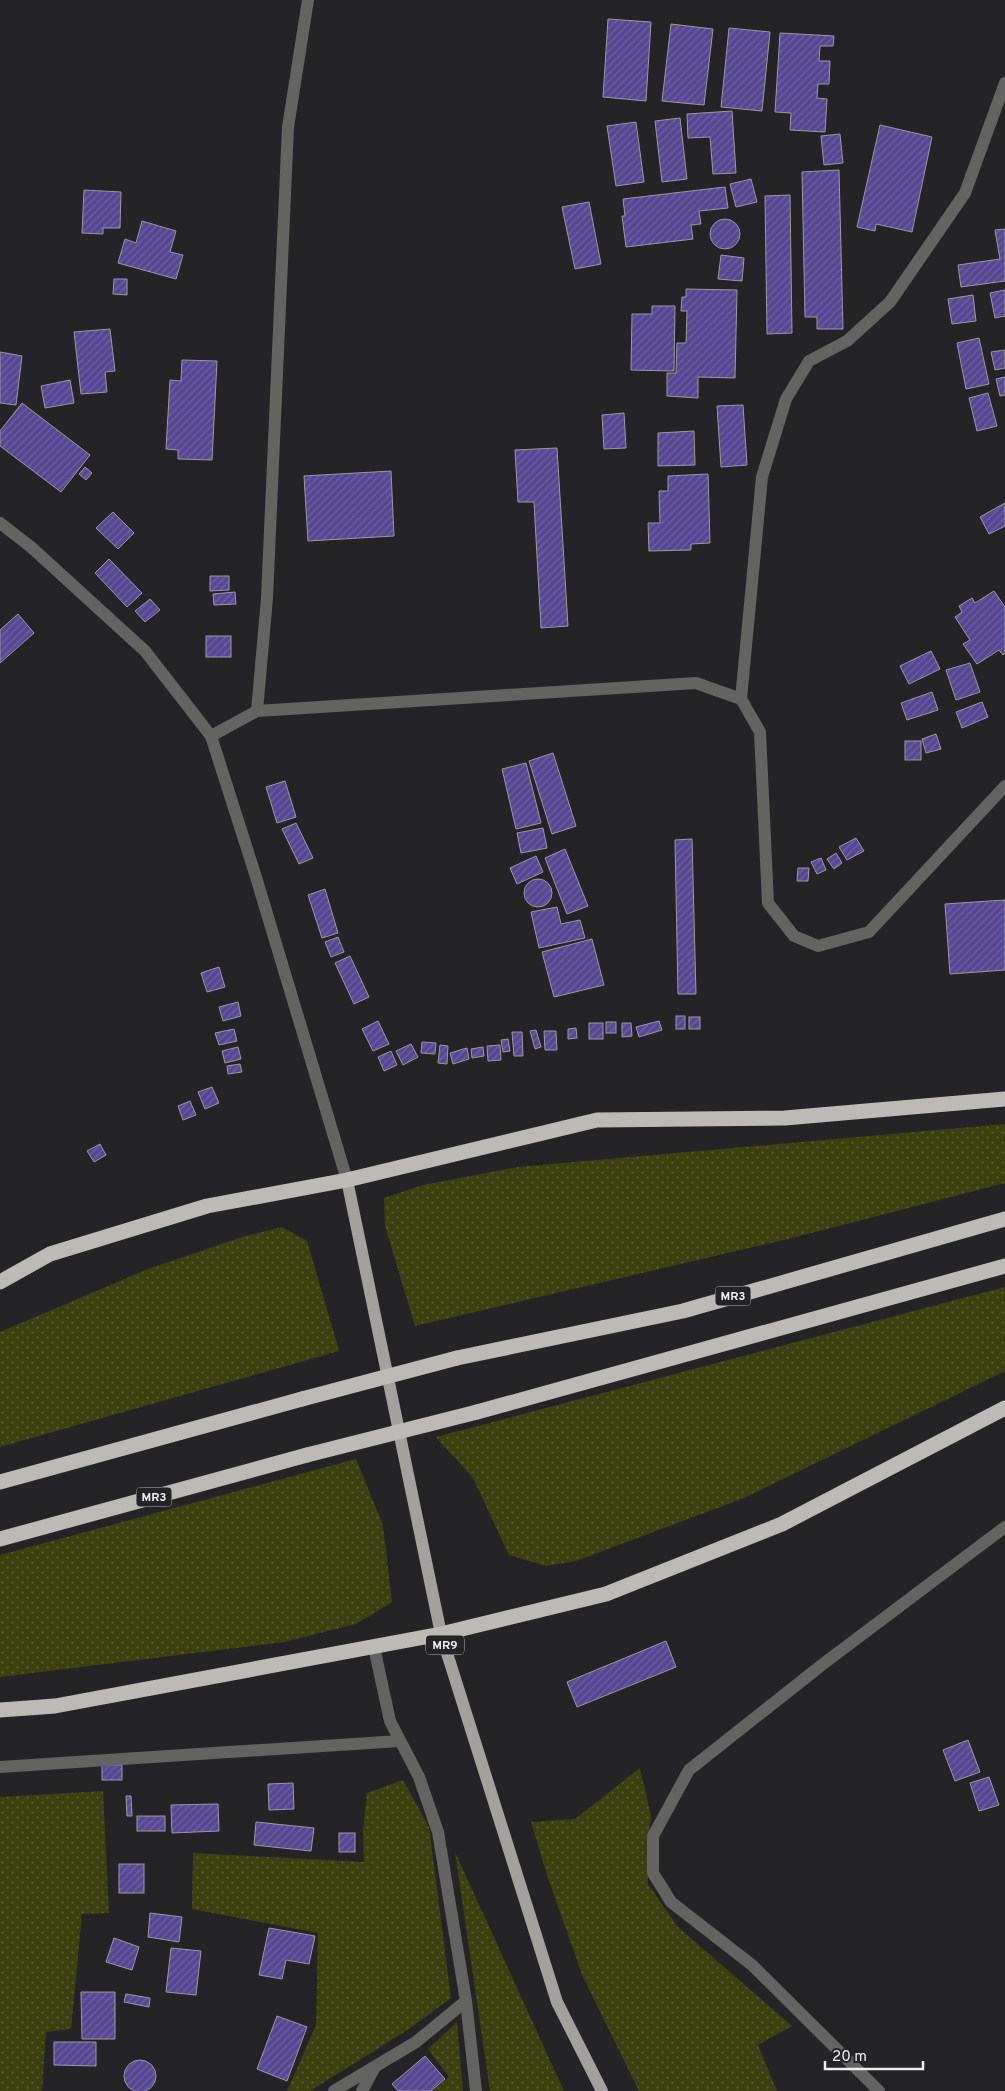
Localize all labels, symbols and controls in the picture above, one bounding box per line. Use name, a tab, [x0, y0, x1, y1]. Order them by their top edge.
road number: MR3	[716, 1286, 750, 1305]
road number: MR3	[136, 1488, 172, 1506]
road number: MR9	[426, 1636, 464, 1654]
scale bar	[825, 2038, 922, 2070]
text: 20 m	[832, 2048, 867, 2067]

